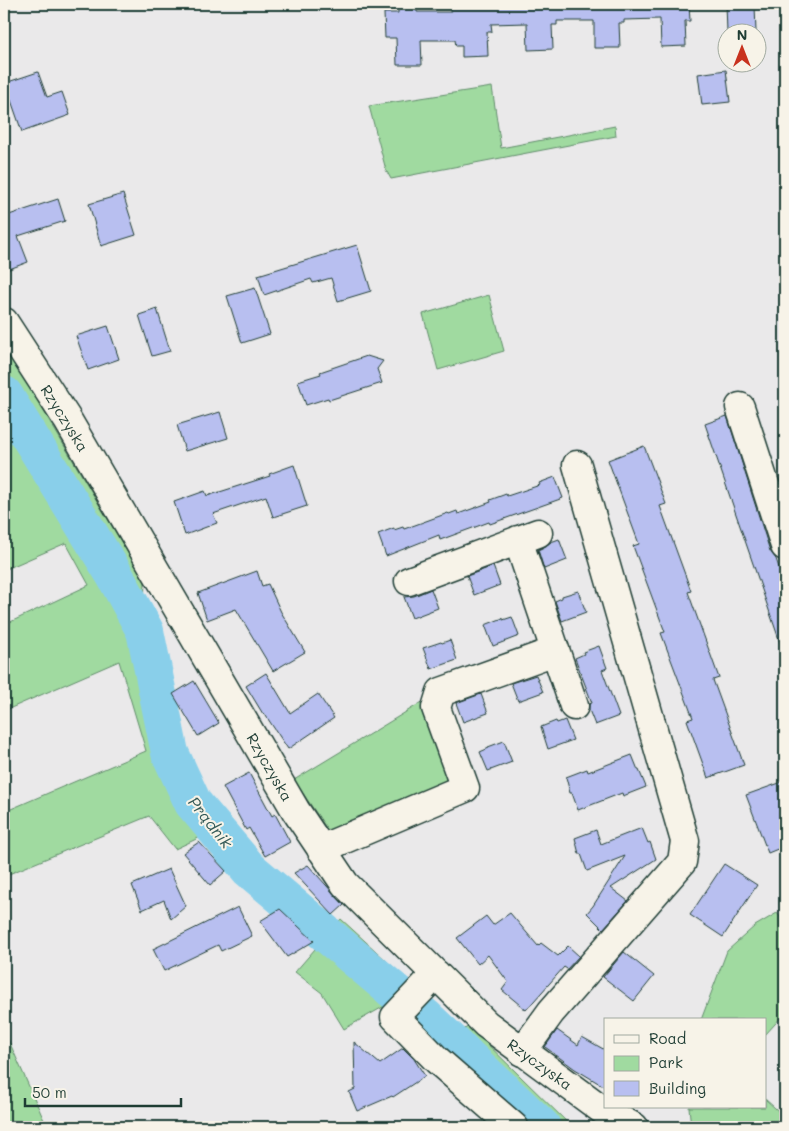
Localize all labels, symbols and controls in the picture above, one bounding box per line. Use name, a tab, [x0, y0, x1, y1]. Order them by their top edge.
north arrow	[716, 22, 766, 72]
text: N	[737, 25, 747, 44]
street label: Rzyczyska	[37, 381, 93, 455]
street label: Rzyczyska	[242, 729, 298, 805]
water label: Prądnik	[184, 792, 238, 853]
legend	[604, 1018, 766, 1108]
text: Road	[649, 1028, 686, 1048]
street label: Rzyczyska	[504, 1034, 576, 1094]
text: Park	[649, 1052, 683, 1072]
scale bar	[25, 1076, 181, 1108]
text: Building	[649, 1078, 706, 1098]
text: 50 m	[32, 1082, 67, 1102]

